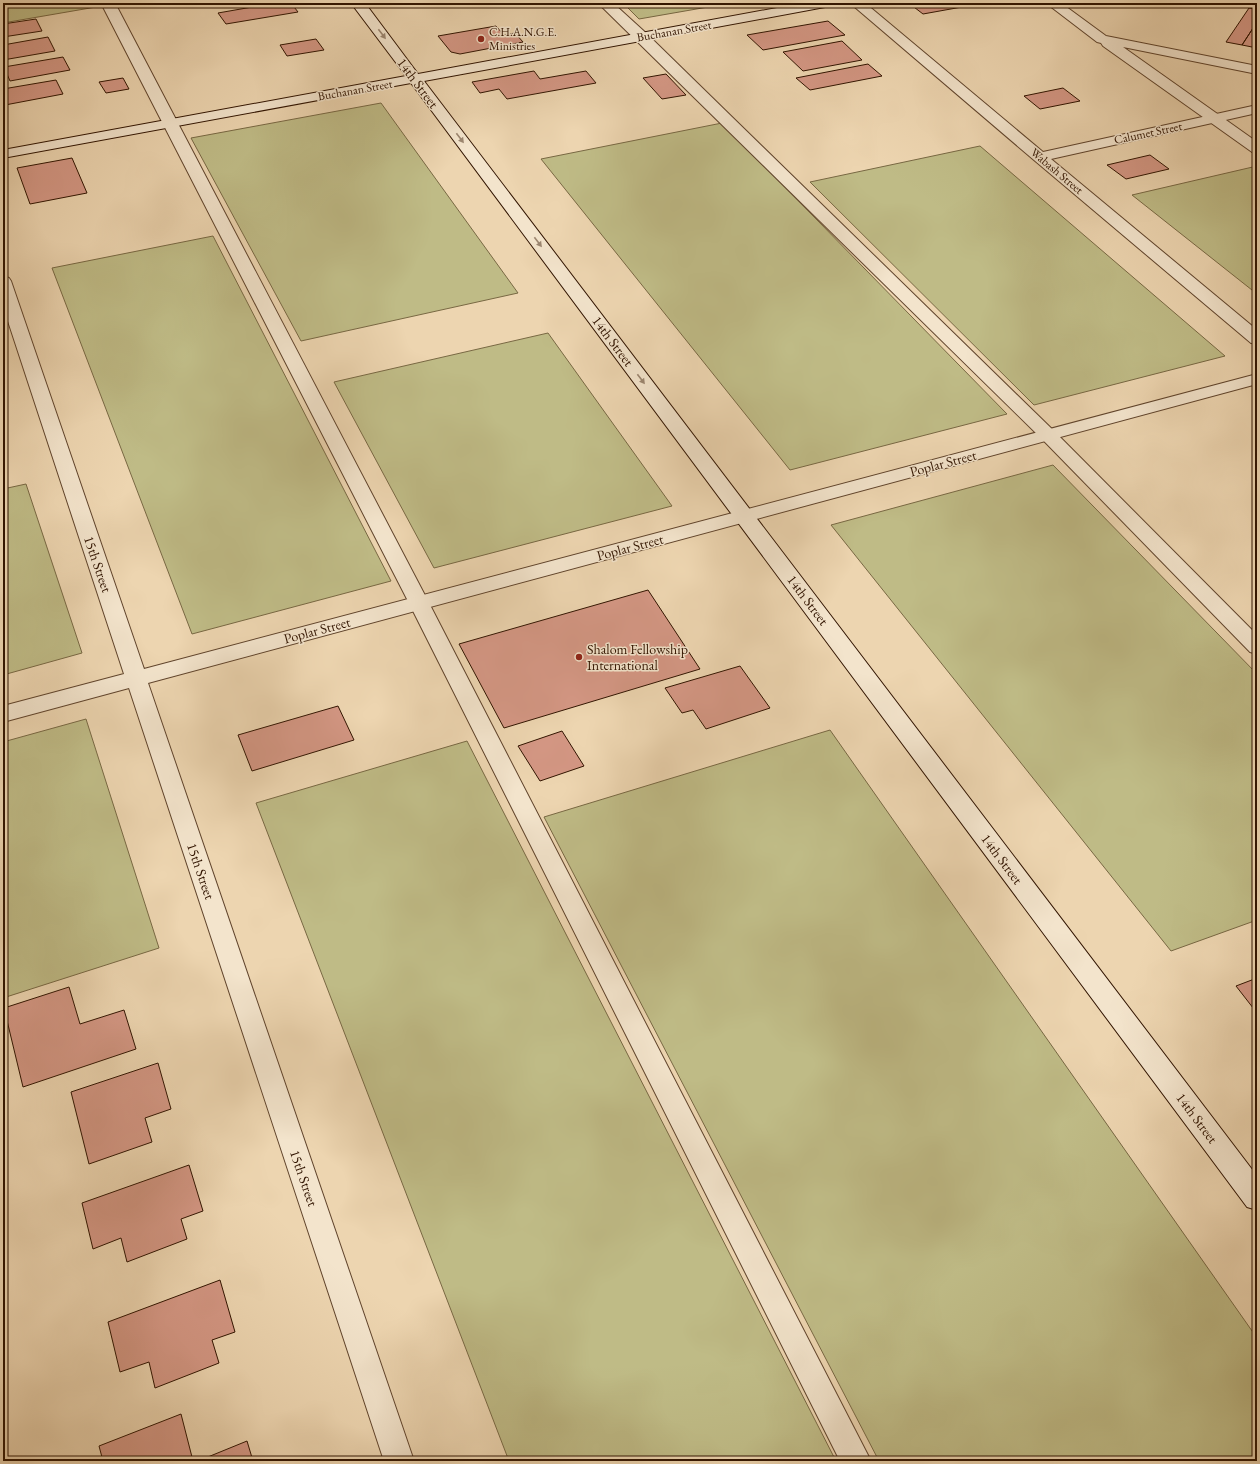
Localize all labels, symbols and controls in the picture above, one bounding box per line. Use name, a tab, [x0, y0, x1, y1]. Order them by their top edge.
street label: Buchanan Street	[635, 17, 713, 45]
place label: C.H.A.N.G.E. Ministries	[489, 24, 557, 54]
one-way arrow	[377, 29, 386, 40]
marker: C.H.A.N.G.E. Ministries	[476, 34, 486, 44]
street label: 14th Street	[393, 54, 443, 112]
street label: Buchanan Street	[316, 76, 394, 104]
street label: Calumet Street	[1113, 118, 1184, 148]
one-way arrow	[456, 133, 464, 143]
street label: Wabash Street	[1027, 144, 1087, 198]
one-way arrow	[534, 236, 542, 247]
street label: 14th Street	[588, 312, 638, 370]
one-way arrow	[637, 374, 646, 385]
street label: Poplar Street	[908, 445, 979, 481]
street label: Poplar Street	[595, 529, 666, 565]
street label: 15th Street	[80, 533, 116, 595]
street label: 14th Street	[783, 571, 833, 629]
street label: Poplar Street	[282, 612, 353, 648]
place label: Shalom Fellowship International	[587, 640, 688, 674]
marker: Shalom Fellowship International	[574, 652, 584, 662]
street label: 14th Street	[977, 830, 1027, 888]
street label: 15th Street	[183, 840, 219, 902]
street label: 14th Street	[1172, 1089, 1222, 1147]
street label: 15th Street	[286, 1147, 322, 1209]

